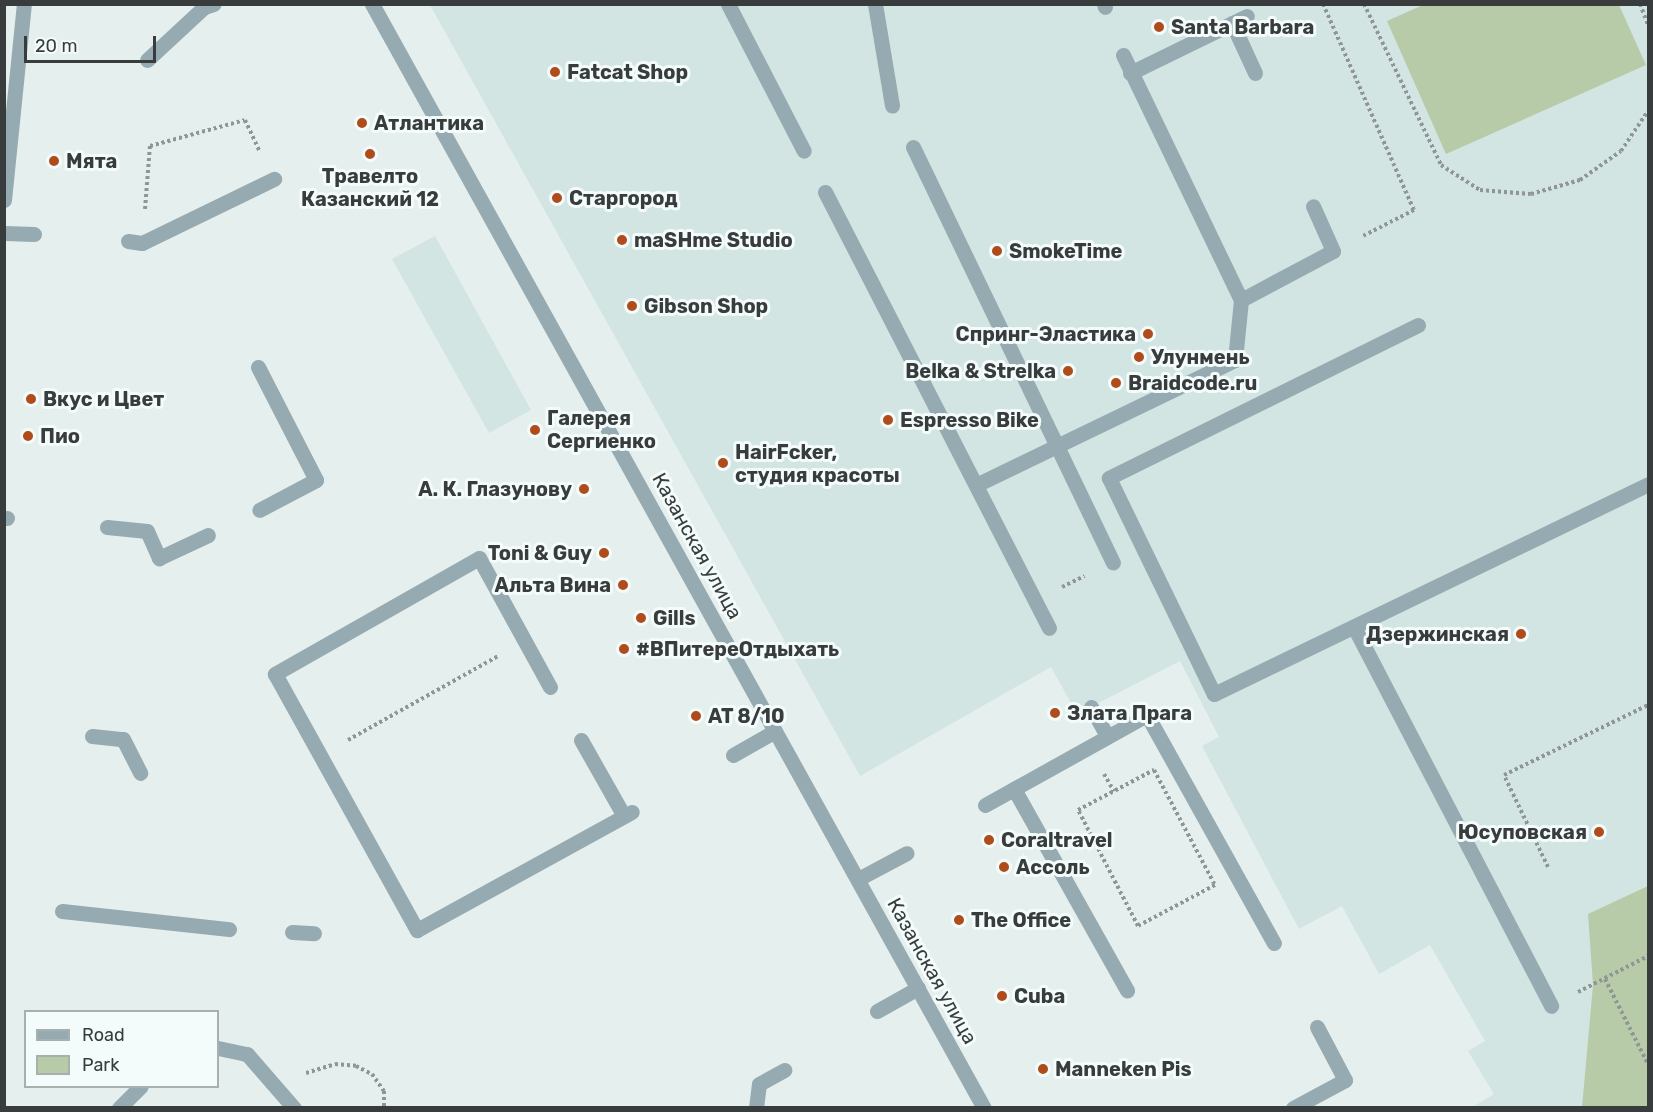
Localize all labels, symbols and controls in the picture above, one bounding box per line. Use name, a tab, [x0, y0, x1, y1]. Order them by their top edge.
place label: Santa Barbara	[1171, 15, 1314, 39]
marker: Santa Barbara	[1152, 20, 1166, 34]
scale bar	[27, 24, 159, 62]
text: 20 m	[35, 35, 77, 57]
place label: Fatcat Shop	[567, 60, 688, 84]
marker: Fatcat Shop	[548, 65, 562, 79]
place label: Атлантика	[374, 111, 484, 135]
marker: Атлантика	[355, 116, 369, 130]
marker: Травелто Казанский 12	[363, 147, 377, 161]
place label: Мята	[66, 149, 117, 173]
marker: Мята	[47, 154, 61, 168]
place label: Травелто Казанский 12	[301, 164, 439, 211]
place label: Старгород	[569, 186, 678, 210]
marker: Старгород	[550, 191, 564, 205]
place label: maSHme Studio	[634, 228, 793, 252]
marker: maSHme Studio	[615, 233, 629, 247]
place label: SmokeTime	[1009, 239, 1122, 263]
marker: SmokeTime	[990, 244, 1004, 258]
place label: Gibson Shop	[644, 294, 768, 318]
marker: Gibson Shop	[625, 299, 639, 313]
place label: Спринг-Эластика	[956, 322, 1136, 346]
marker: Спринг-Эластика	[1141, 327, 1155, 341]
place label: Улунмень	[1151, 345, 1250, 369]
marker: Улунмень	[1132, 350, 1146, 364]
place label: Belka & Strelka	[905, 359, 1056, 383]
marker: Belka & Strelka	[1061, 364, 1075, 378]
place label: Braidcode.ru	[1128, 371, 1257, 395]
marker: Braidcode.ru	[1109, 376, 1123, 390]
place label: Вкус и Цвет	[43, 387, 164, 411]
marker: Вкус и Цвет	[24, 392, 38, 406]
place label: Галерея Сергиенко	[547, 406, 656, 453]
place label: Espresso Bike	[900, 408, 1039, 432]
marker: Espresso Bike	[881, 413, 895, 427]
marker: Галерея Сергиенко	[528, 423, 542, 437]
place label: Пио	[40, 424, 80, 448]
marker: Пио	[21, 429, 35, 443]
place label: HairFcker, студия красоты	[735, 440, 900, 487]
marker: HairFcker, студия красоты	[716, 456, 730, 470]
street label: Казанская улица	[647, 469, 747, 623]
place label: А. К. Глазунову	[418, 477, 572, 501]
marker: А. К. Глазунову	[577, 482, 591, 496]
place label: Toni & Guy	[488, 541, 592, 565]
marker: Toni & Guy	[597, 546, 611, 560]
place label: Альта Вина	[495, 573, 611, 597]
marker: Альта Вина	[616, 578, 630, 592]
place label: Gills	[653, 606, 696, 630]
marker: Gills	[634, 611, 648, 625]
place label: Дзержинская	[1366, 622, 1509, 646]
marker: Дзержинская	[1514, 627, 1528, 641]
place label: #ВПитереОтдыхать	[636, 637, 839, 661]
marker: #ВПитереОтдыхать	[617, 642, 631, 656]
place label: Злата Прага	[1067, 701, 1192, 725]
place label: AT 8/10	[708, 704, 785, 728]
marker: Злата Прага	[1048, 706, 1062, 720]
marker: AT 8/10	[689, 709, 703, 723]
place label: Юсуповская	[1458, 820, 1587, 844]
marker: Юсуповская	[1592, 825, 1606, 839]
place label: Coraltravel	[1001, 828, 1113, 852]
marker: Coraltravel	[982, 833, 996, 847]
place label: Ассоль	[1016, 855, 1090, 879]
marker: Ассоль	[997, 860, 1011, 874]
street label: Казанская улица	[882, 894, 982, 1048]
place label: The Office	[971, 908, 1071, 932]
marker: The Office	[952, 913, 966, 927]
place label: Cuba	[1014, 984, 1065, 1008]
marker: Cuba	[995, 989, 1009, 1003]
legend	[24, 1010, 219, 1088]
text: Road	[82, 1024, 125, 1046]
text: Park	[82, 1054, 119, 1076]
place label: Manneken Pis	[1055, 1057, 1191, 1081]
marker: Manneken Pis	[1036, 1062, 1050, 1076]

